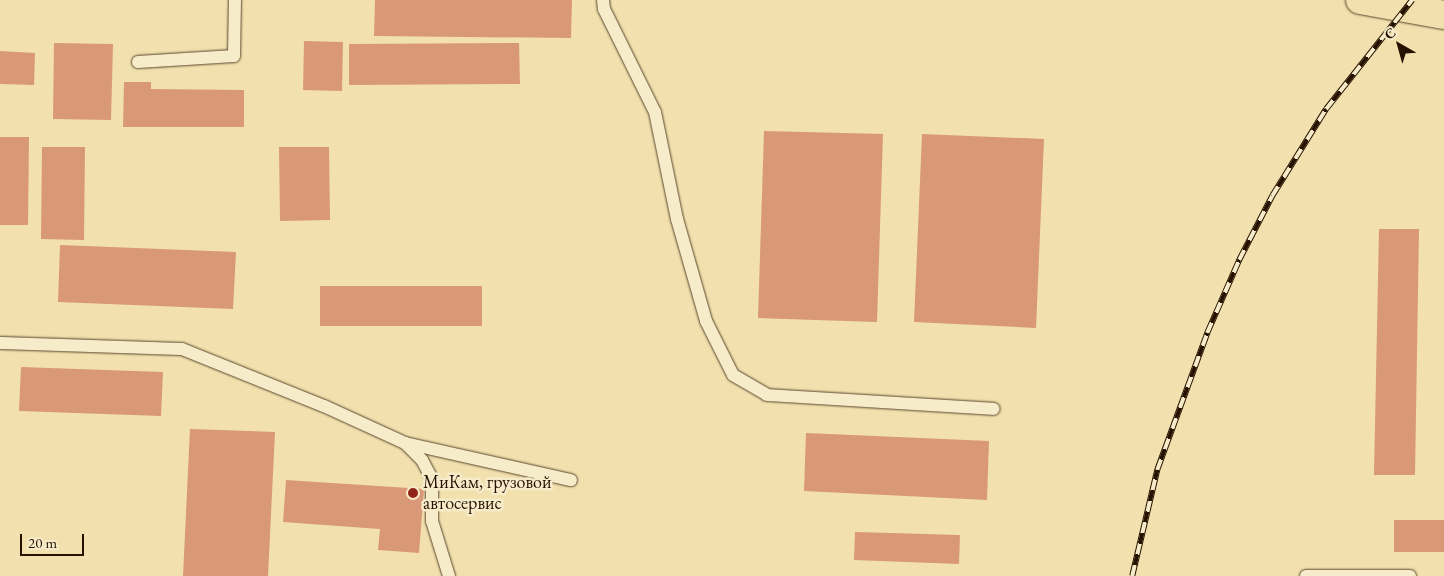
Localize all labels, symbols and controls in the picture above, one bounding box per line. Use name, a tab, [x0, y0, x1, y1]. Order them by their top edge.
north arrow	[1374, 20, 1424, 70]
text: С	[1380, 23, 1399, 43]
place label: МиКам, грузовой автосервис	[423, 472, 552, 514]
marker: МиКам, грузовой автосервис	[407, 487, 419, 499]
scale bar	[22, 524, 86, 556]
text: 20 m	[28, 533, 57, 552]

